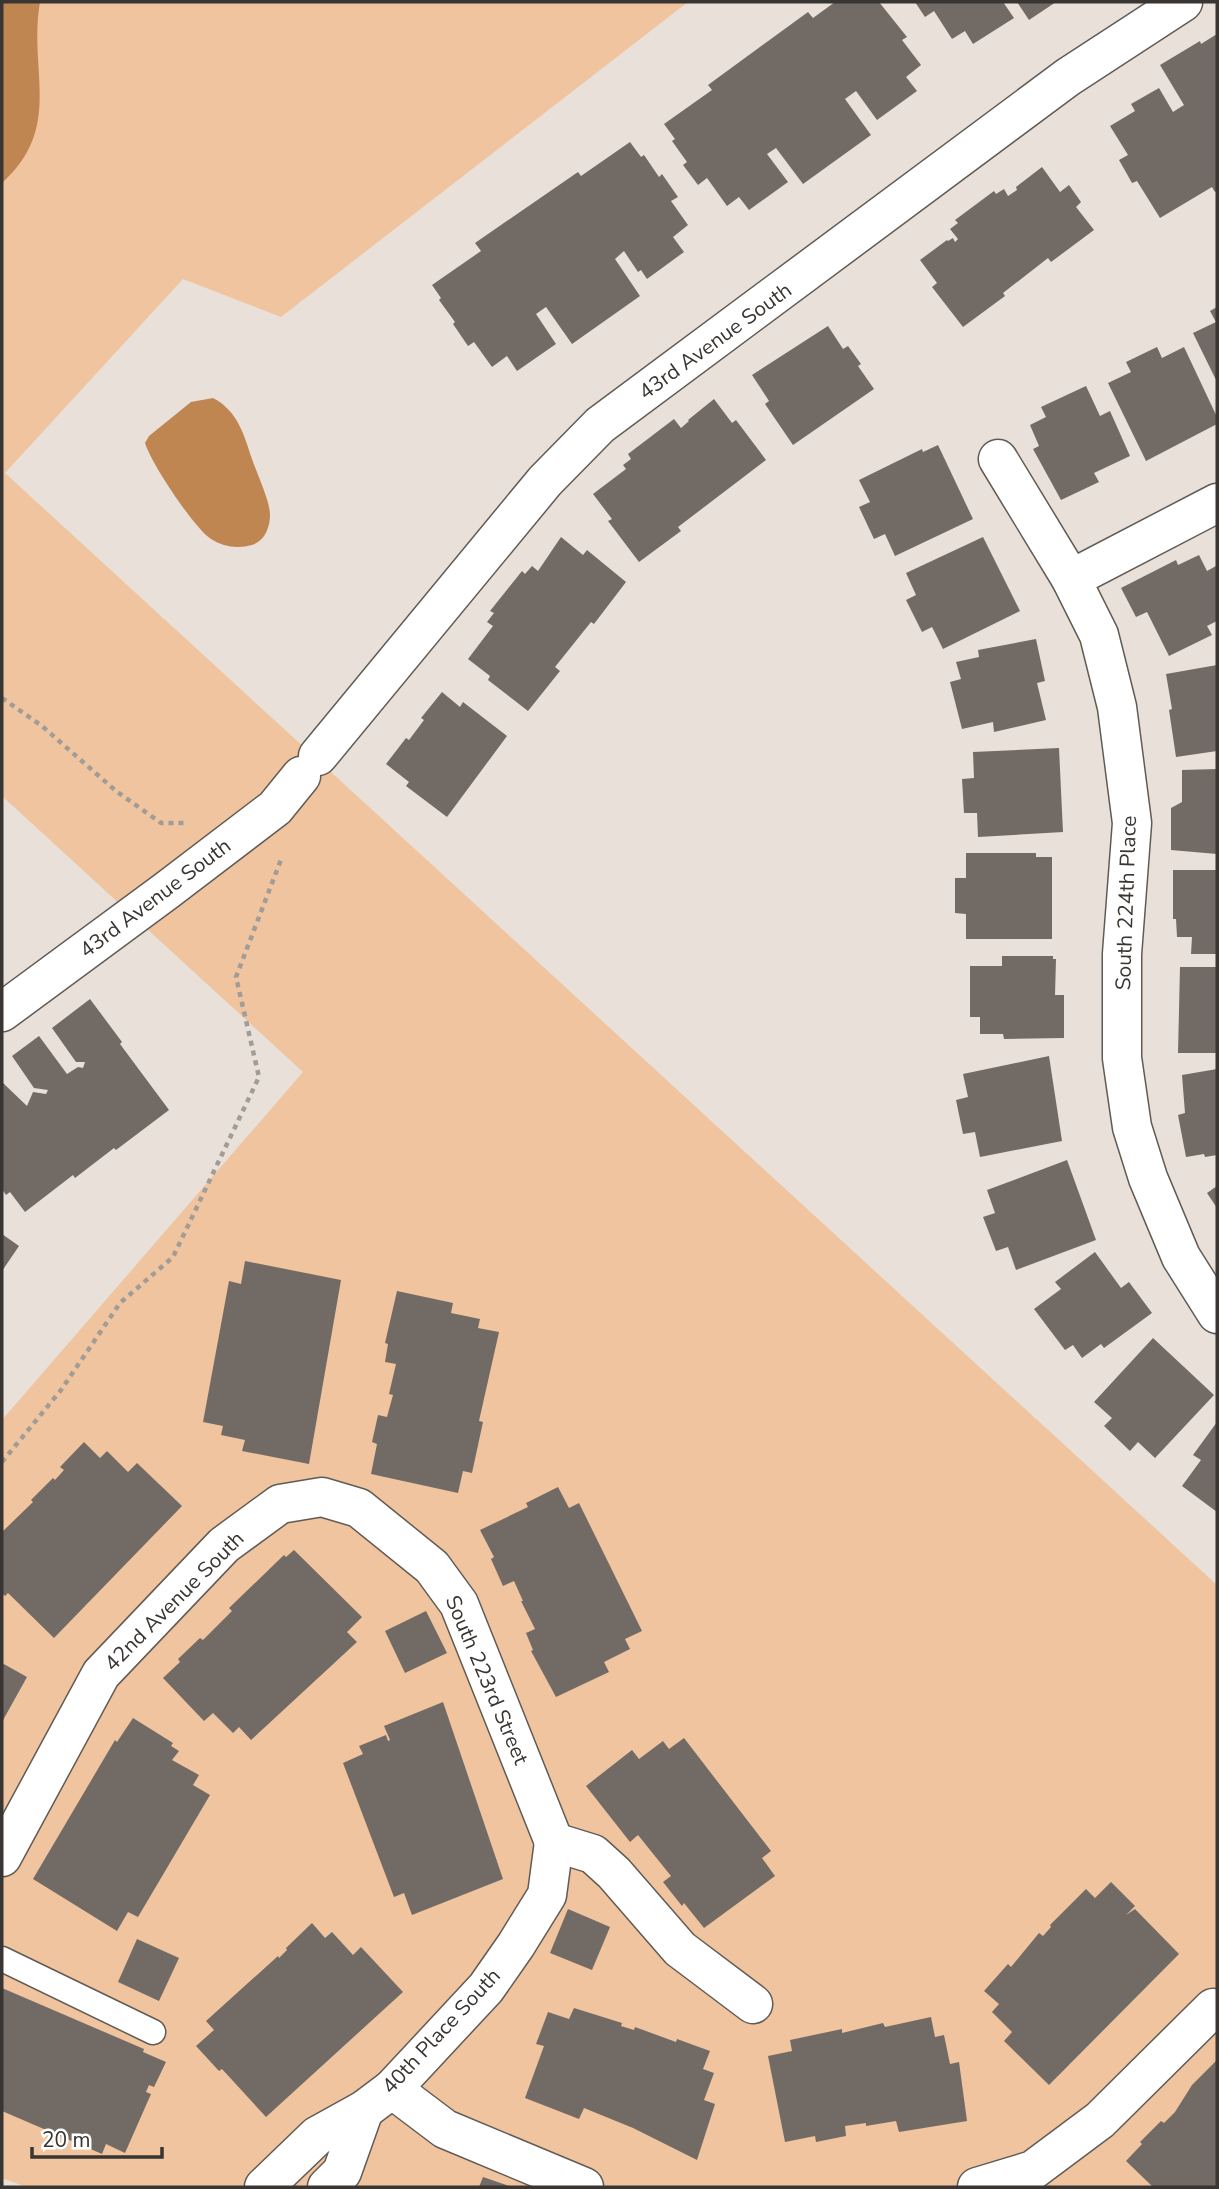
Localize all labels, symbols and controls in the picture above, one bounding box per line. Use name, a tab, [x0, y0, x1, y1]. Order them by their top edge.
street label: 43rd Avenue South	[633, 276, 797, 406]
street label: South 224th Place	[1109, 815, 1143, 991]
street label: 43rd Avenue South	[74, 832, 236, 964]
street label: 42nd Avenue South	[98, 1525, 250, 1677]
street label: South 223rd Street	[439, 1591, 536, 1769]
street label: 40th Place South	[375, 1962, 507, 2100]
scale bar	[32, 2116, 161, 2160]
text: 20 m	[42, 2126, 91, 2154]

